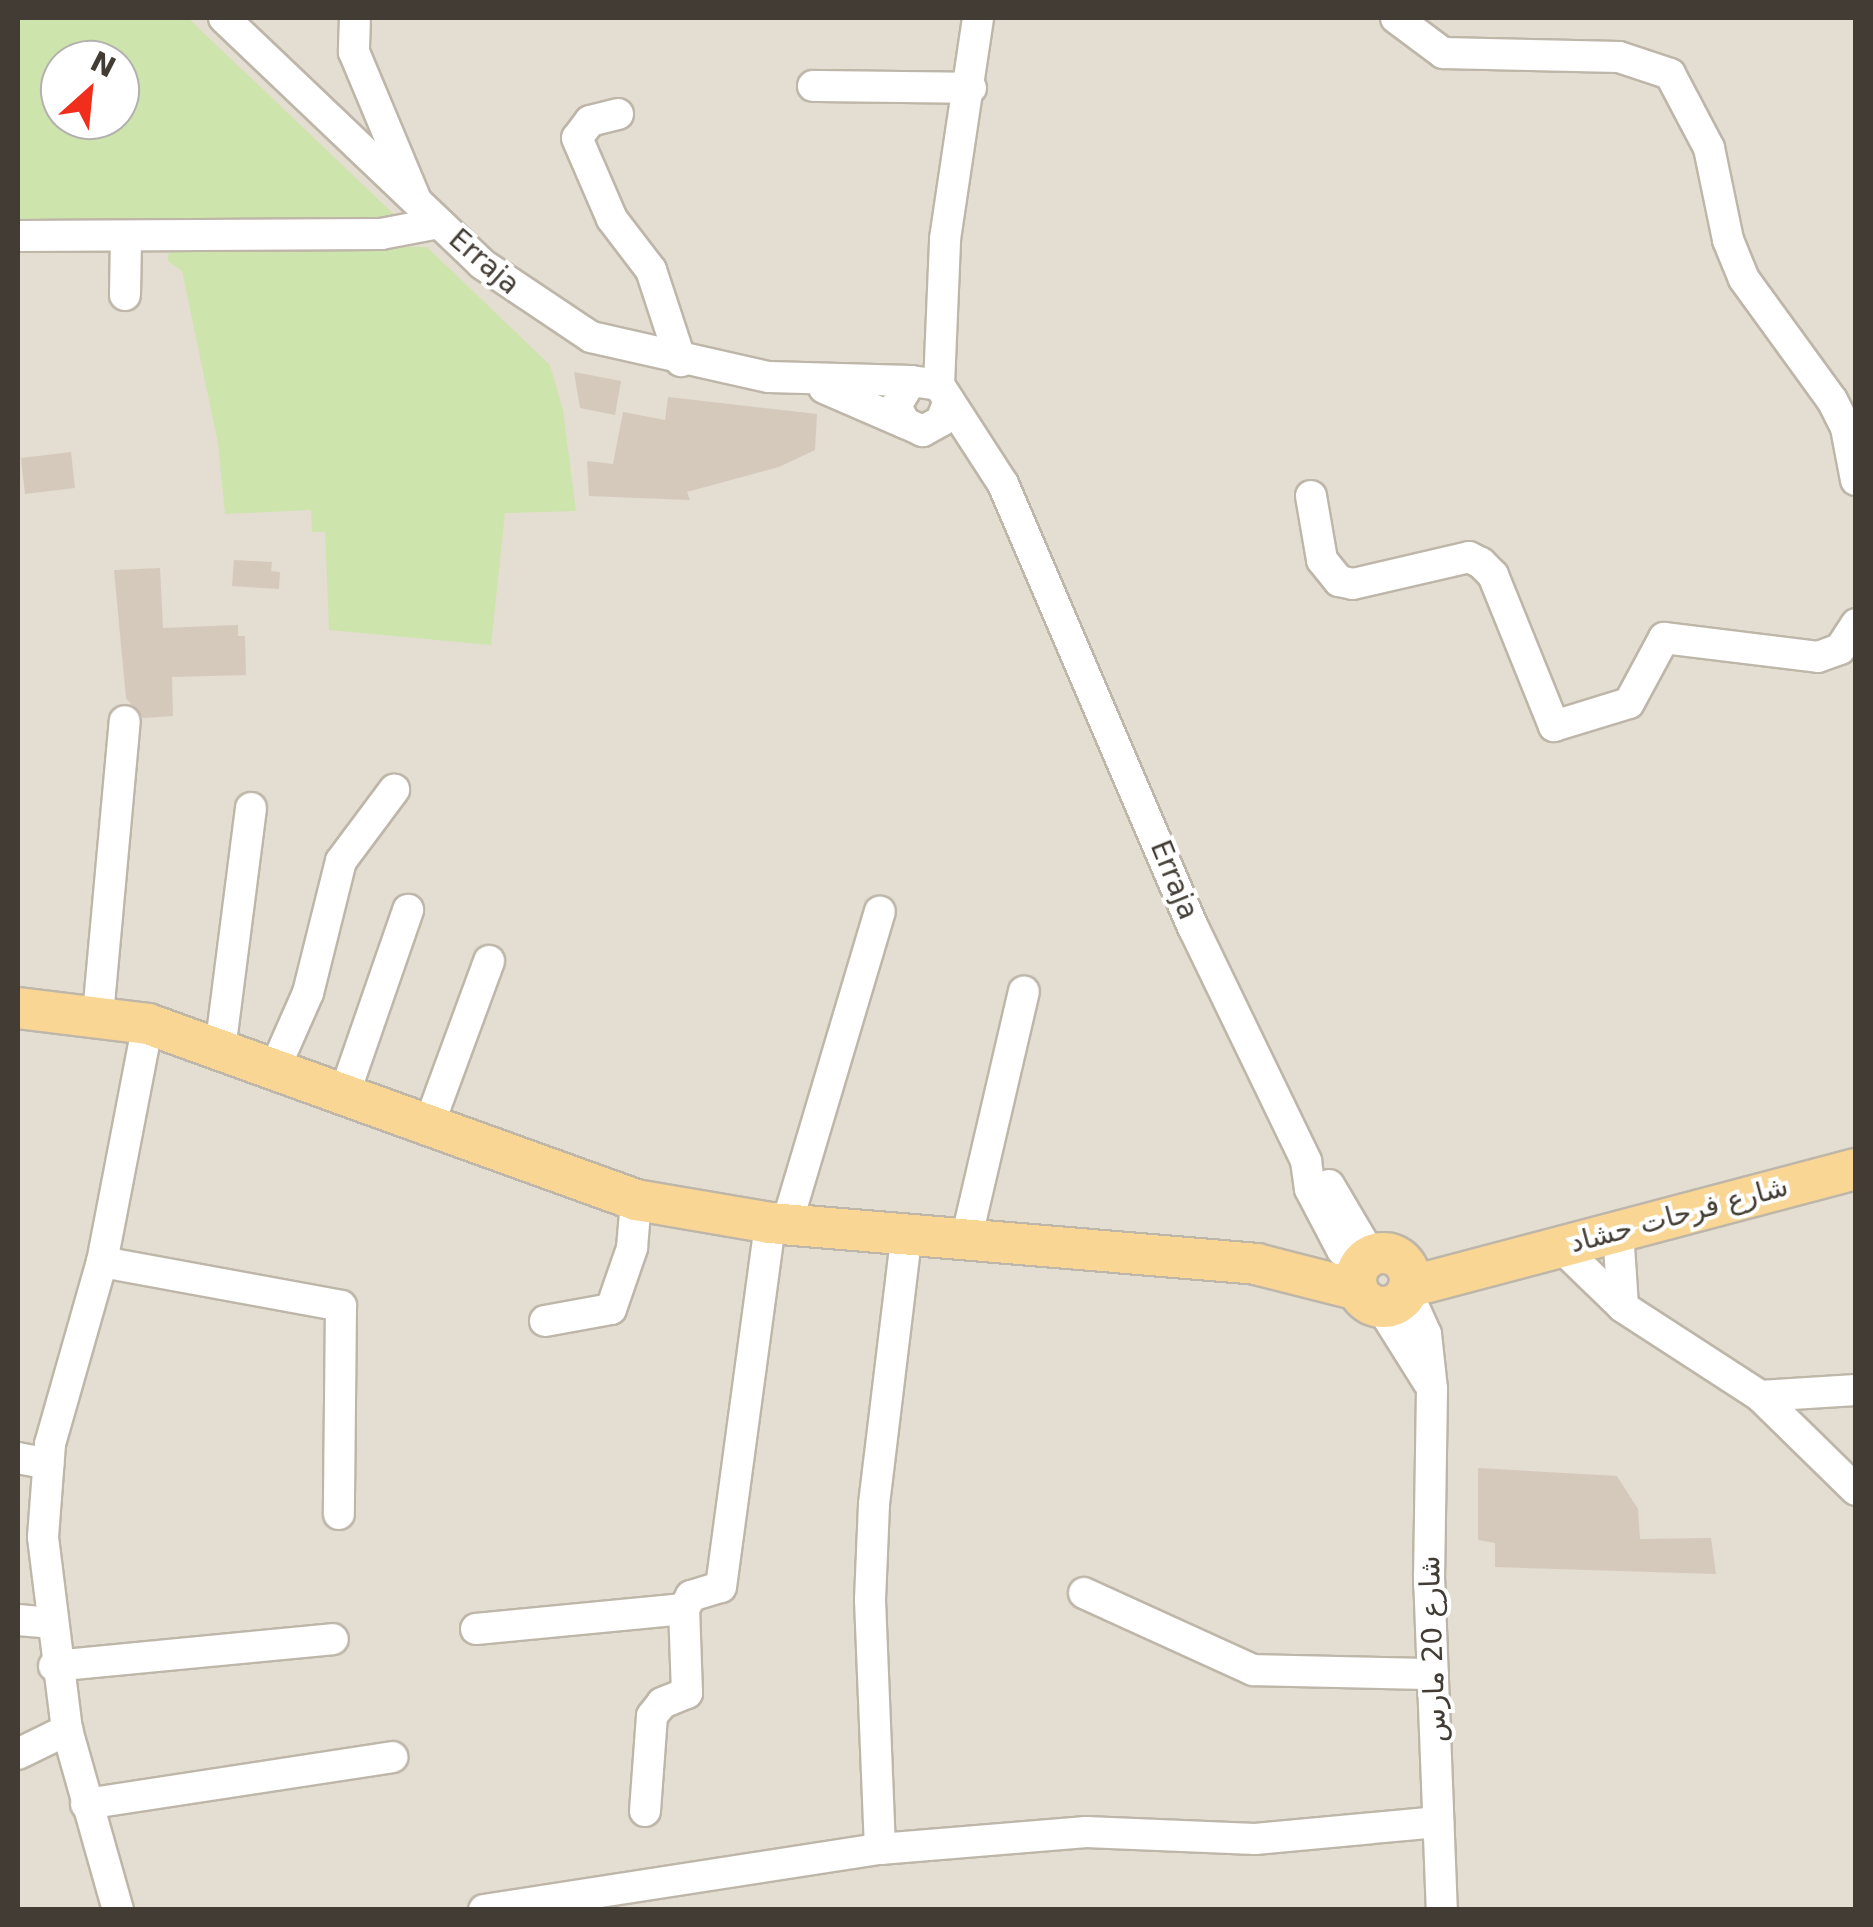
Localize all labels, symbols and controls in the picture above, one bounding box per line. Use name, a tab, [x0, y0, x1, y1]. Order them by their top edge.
north arrow	[40, 40, 140, 140]
text: N	[85, 45, 121, 85]
street label: Erraja	[442, 222, 526, 302]
street label: Erraja	[1143, 836, 1205, 924]
street label: شارع فرحات حشاد	[1566, 1170, 1792, 1260]
street label: شارع 20 مارس	[1413, 1555, 1453, 1743]

